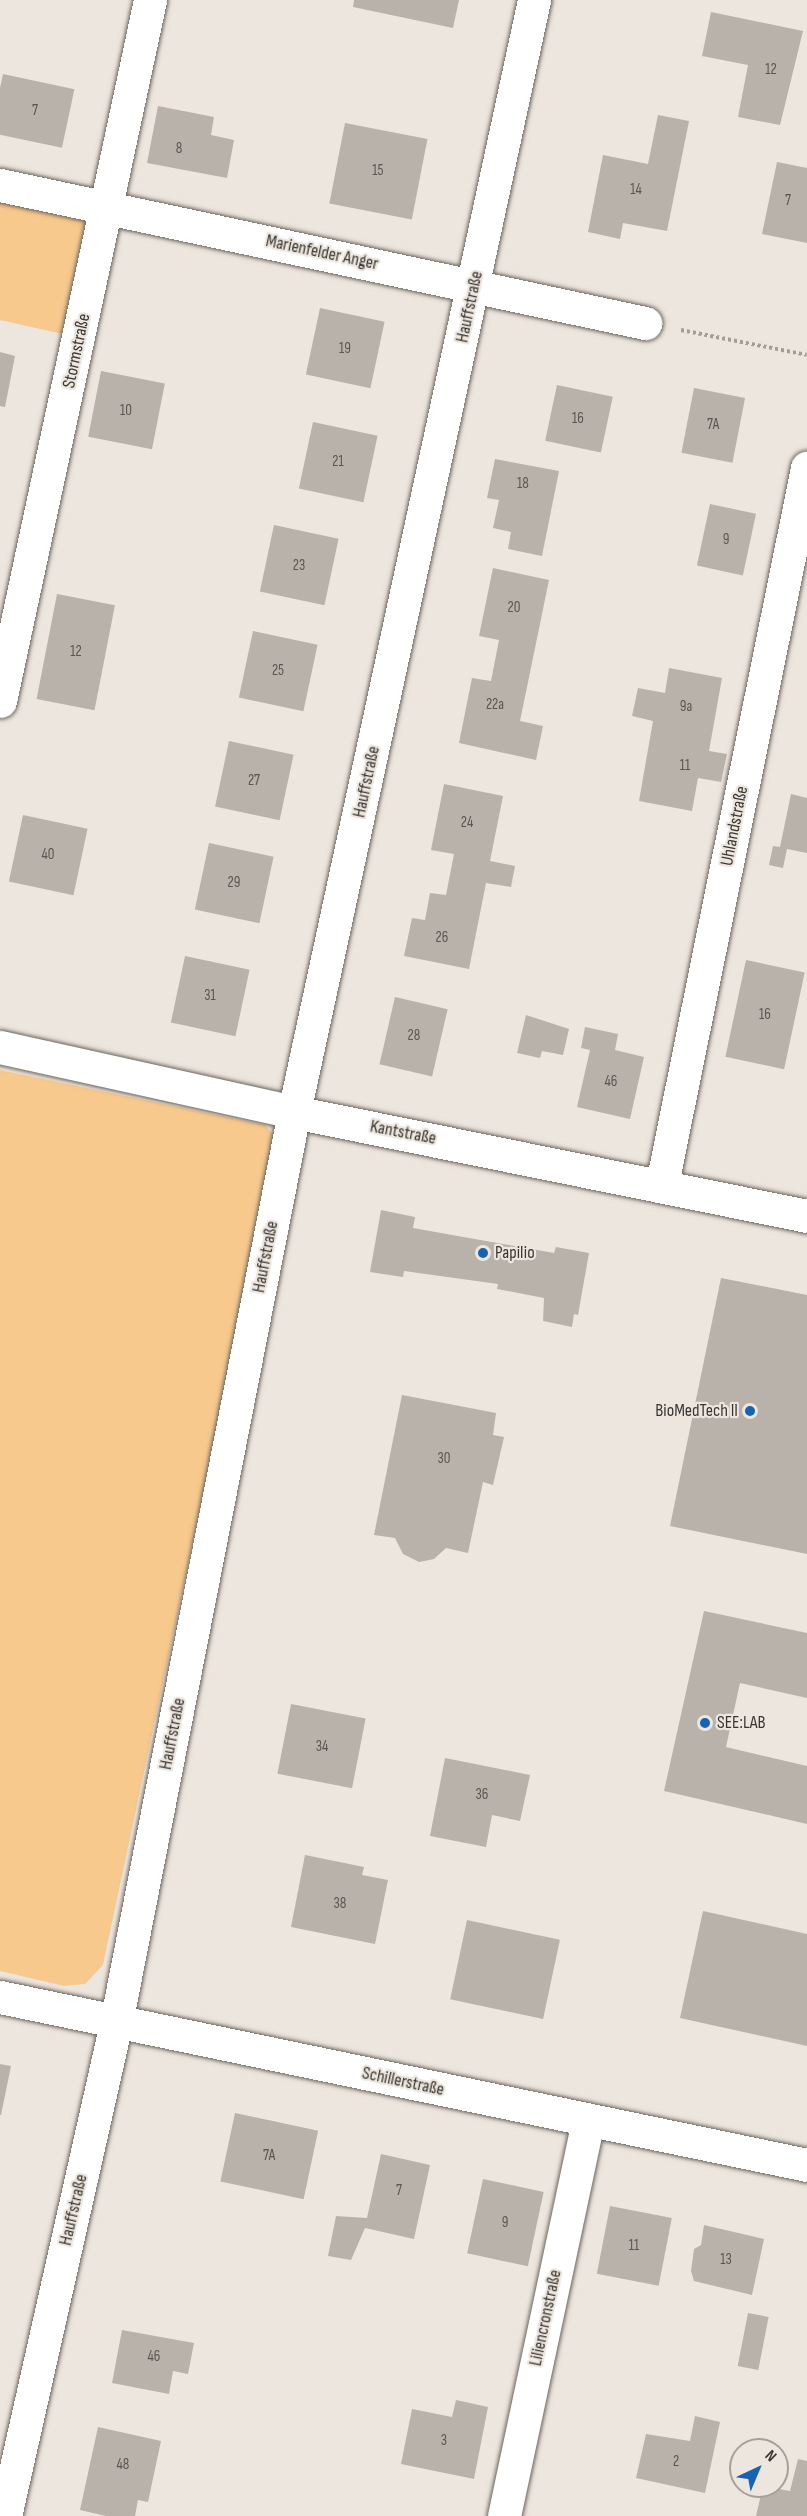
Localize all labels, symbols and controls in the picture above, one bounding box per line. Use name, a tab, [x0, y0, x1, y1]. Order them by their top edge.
house number: 12	[765, 61, 777, 79]
house number: 7	[32, 102, 38, 120]
house number: 8	[176, 140, 182, 158]
house number: 15	[372, 162, 384, 180]
house number: 14	[630, 181, 642, 199]
house number: 7	[785, 192, 791, 210]
street label: Marienfelder Anger	[264, 231, 380, 275]
street label: Hauffstraße	[452, 269, 488, 345]
street label: Stormstraße	[59, 312, 95, 390]
house number: 19	[339, 340, 351, 358]
house number: 10	[120, 402, 132, 420]
house number: 16	[572, 410, 584, 428]
house number: 7A	[707, 416, 719, 434]
house number: 21	[332, 453, 344, 471]
house number: 18	[517, 475, 529, 493]
house number: 9	[723, 531, 729, 549]
house number: 23	[293, 557, 305, 575]
house number: 20	[508, 599, 520, 617]
house number: 12	[70, 643, 82, 661]
house number: 25	[272, 662, 284, 680]
house number: 22a	[486, 696, 504, 714]
house number: 9a	[680, 698, 692, 716]
street label: Hauffstraße	[349, 744, 385, 820]
house number: 11	[680, 757, 690, 775]
house number: 27	[248, 772, 260, 790]
street label: Uhlandstraße	[717, 784, 753, 868]
house number: 24	[461, 814, 473, 832]
house number: 40	[42, 846, 54, 864]
house number: 29	[228, 874, 240, 892]
house number: 26	[436, 929, 448, 947]
house number: 31	[204, 987, 216, 1005]
house number: 16	[759, 1006, 771, 1024]
house number: 28	[408, 1027, 420, 1045]
house number: 46	[605, 1073, 617, 1091]
street label: Kantstraße	[368, 1116, 438, 1150]
street label: Hauffstraße	[248, 1219, 284, 1295]
place label: Papilio	[495, 1242, 535, 1264]
marker: Papilio	[476, 1246, 490, 1260]
place label: BioMedTech II	[655, 1400, 738, 1422]
marker: BioMedTech II	[743, 1404, 757, 1418]
house number: 30	[438, 1450, 450, 1468]
street label: Hauffstraße	[155, 1696, 191, 1772]
place label: SEE:LAB	[717, 1712, 765, 1734]
marker: SEE:LAB	[698, 1716, 712, 1730]
house number: 34	[316, 1738, 328, 1756]
house number: 36	[476, 1786, 488, 1804]
house number: 38	[334, 1895, 346, 1913]
street label: Schillerstraße	[360, 2063, 446, 2101]
house number: 7A	[263, 2147, 275, 2165]
street label: Hauffstraße	[55, 2172, 93, 2248]
house number: 7	[396, 2182, 402, 2200]
house number: 9	[502, 2214, 508, 2232]
house number: 11	[629, 2237, 639, 2255]
house number: 13	[720, 2251, 732, 2269]
street label: Liliencronstraße	[525, 2268, 567, 2368]
house number: 46	[148, 2348, 160, 2366]
house number: 3	[441, 2432, 447, 2450]
north arrow	[729, 2438, 789, 2498]
text: N	[761, 2446, 780, 2466]
house number: 2	[673, 2453, 679, 2471]
house number: 48	[117, 2456, 129, 2474]

